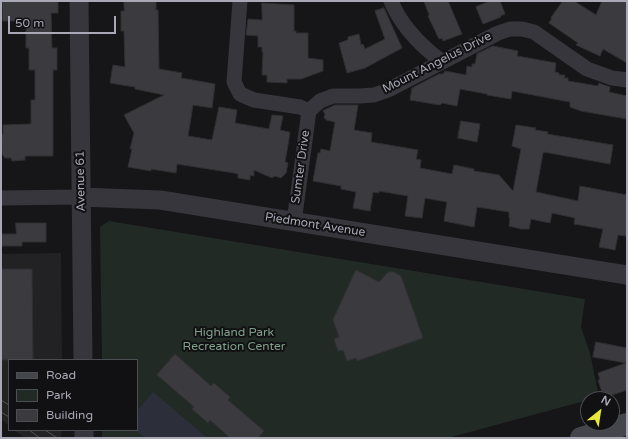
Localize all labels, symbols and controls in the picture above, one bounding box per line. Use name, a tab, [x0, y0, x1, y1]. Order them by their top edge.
scale bar	[10, 8, 118, 34]
text: 50 m	[15, 16, 44, 30]
street label: Mount Angelus Drive	[380, 29, 494, 97]
street label: Sumter Drive	[289, 129, 313, 205]
street label: Avenue 61	[73, 150, 89, 212]
street label: Piedmont Avenue	[264, 210, 366, 240]
park label: Highland Park Recreation Center	[183, 326, 285, 354]
legend	[8, 359, 138, 431]
text: Road	[46, 368, 76, 382]
text: Park	[46, 388, 72, 402]
north arrow	[580, 391, 620, 431]
text: N	[599, 393, 613, 409]
text: Building	[46, 408, 93, 422]

